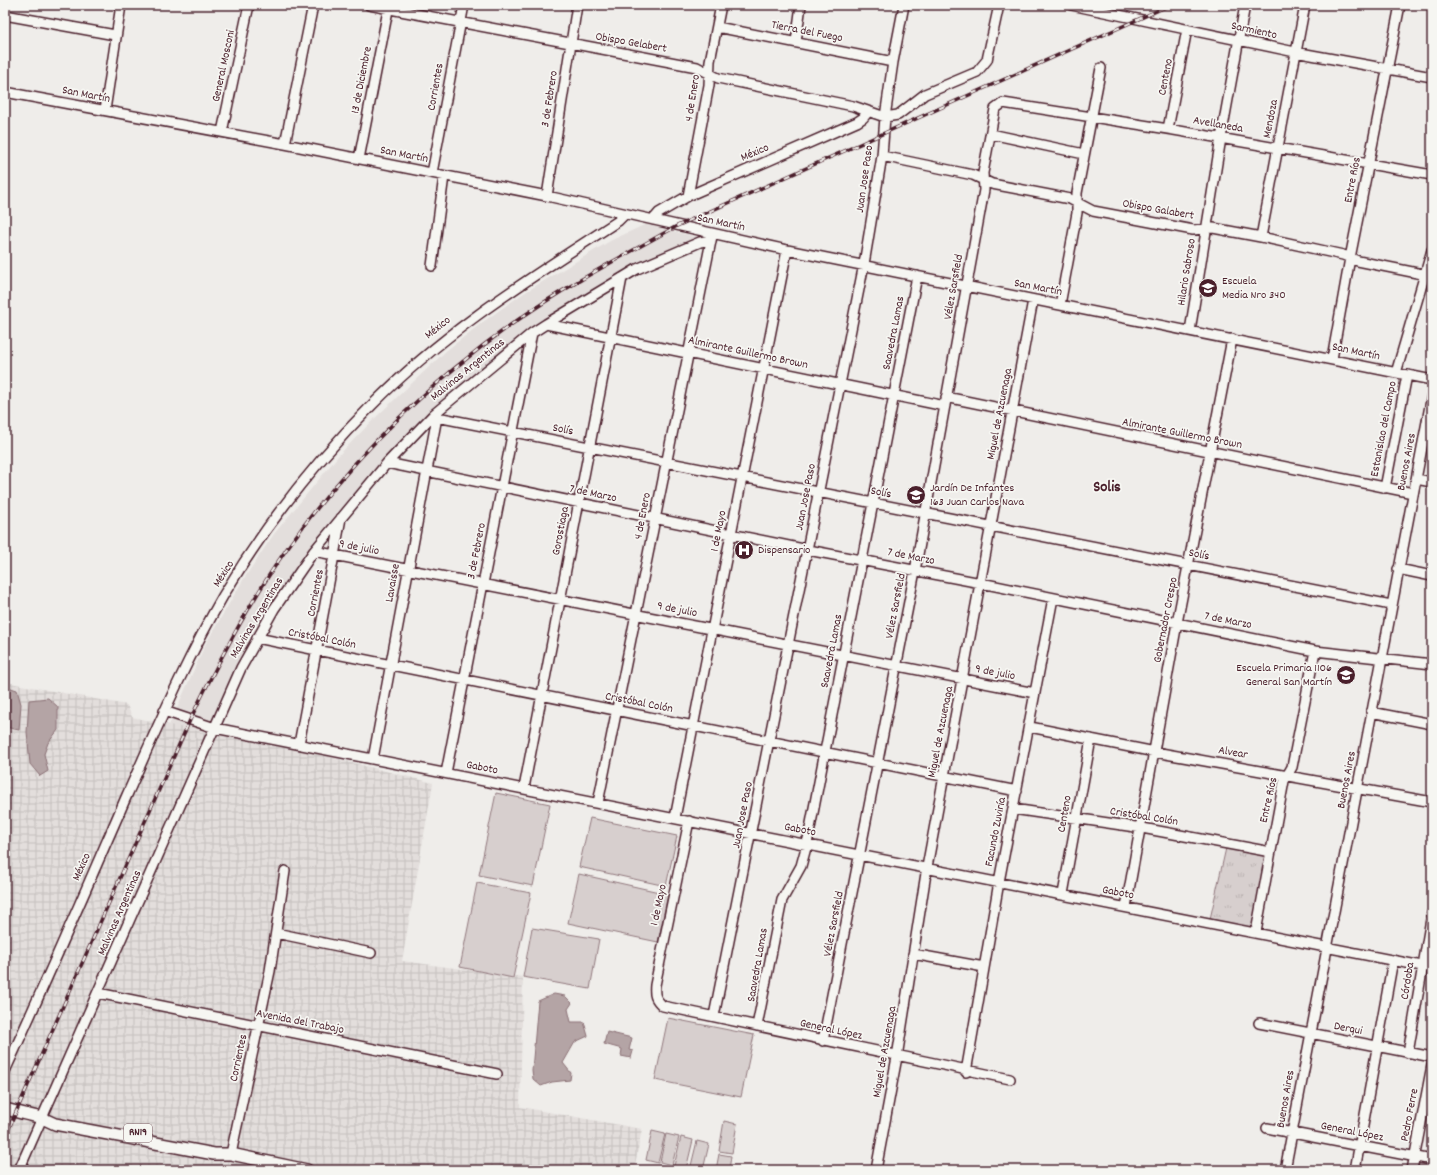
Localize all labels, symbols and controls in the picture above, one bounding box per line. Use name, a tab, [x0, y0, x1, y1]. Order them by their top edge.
street label: Tierra del Fuego	[770, 17, 844, 47]
street label: Sarmiento	[1230, 18, 1278, 44]
street label: General Mosconi	[208, 28, 240, 104]
street label: Obispo Gelabert	[594, 28, 669, 58]
street label: 13 de Diciembre	[347, 45, 377, 115]
street label: Centeno	[1154, 57, 1178, 97]
street label: Corrientes	[423, 62, 449, 112]
street label: 3 de Febrero	[537, 69, 563, 129]
street label: 4 de Enero	[681, 73, 705, 123]
street label: San Martín	[61, 82, 112, 108]
street label: Mendoza	[1259, 98, 1283, 140]
street label: Avellaneda	[1192, 112, 1245, 138]
street label: México	[738, 140, 772, 166]
street label: San Martín	[379, 142, 430, 168]
street label: Juan Jose Paso	[852, 144, 878, 214]
street label: Entre Ríos	[1340, 156, 1366, 204]
street label: Obispo Galabert	[1121, 195, 1196, 225]
street label: San Martín	[696, 210, 747, 236]
street label: Hilario Sabroso	[1173, 237, 1201, 307]
street label: Vélez Sarsfield	[940, 253, 968, 321]
place label: Escuela Media Nro 340	[1222, 273, 1286, 304]
street label: San Martín	[1013, 275, 1064, 301]
school or university icon: Escuela Media Nro 340	[1197, 277, 1219, 299]
street label: Saavedra Lamas	[879, 295, 909, 371]
street label: México	[421, 312, 455, 344]
street label: Almirante Guillermo Brown	[687, 332, 810, 374]
street label: Malvinas Argentinas	[427, 335, 509, 405]
street label: San Martín	[1331, 339, 1382, 365]
street label: Miguel de Azcuenaga	[983, 367, 1017, 461]
street label: Estanislao del Campo	[1366, 380, 1402, 478]
street label: Almirante Guillermo Brown	[1121, 414, 1244, 454]
street label: Solís	[551, 420, 575, 440]
street label: Buenos Aires	[1393, 432, 1421, 492]
street label: Juan Jose Paso	[791, 462, 821, 532]
district label: Solis	[1093, 476, 1121, 499]
place label: Jardín De Infantes 163 Juan Carlos Nava	[930, 480, 1025, 511]
street label: 7 de Marzo	[568, 481, 618, 507]
street label: Solís	[869, 483, 893, 503]
school or university icon: Jardín De Infantes 163 Juan Carlos Nava	[905, 484, 927, 506]
street label: 4 de Enero	[630, 491, 656, 541]
street label: Gorostiaga	[548, 505, 574, 557]
street label: 1 de Mayo	[707, 509, 731, 553]
street label: 3 de Febrero	[463, 521, 491, 581]
street label: 9 de julio	[337, 536, 381, 560]
hospital icon: Dispensario	[733, 539, 755, 561]
place label: Dispensario	[758, 542, 810, 559]
street label: 7 de Marzo	[886, 544, 936, 570]
street label: Solís	[1187, 545, 1211, 565]
street label: México	[209, 557, 239, 591]
street label: Lavaisse	[381, 562, 405, 604]
street label: Corrientes	[303, 568, 329, 618]
street label: Vélez Sarsfield	[881, 572, 911, 640]
street label: Malvinas Argentinas	[226, 574, 288, 662]
street label: Gobernador Crespo	[1149, 576, 1183, 664]
street label: 9 de julio	[655, 598, 699, 622]
street label: 7 de Marzo	[1203, 608, 1253, 634]
street label: Saavedra Lamas	[817, 613, 847, 689]
street label: Cristóbal Colón	[287, 624, 358, 654]
place label: Escuela Primaria 1106 General San Martín	[1236, 660, 1332, 691]
street label: 9 de julio	[973, 661, 1017, 685]
school or university icon: Escuela Primaria 1106 General San Martín	[1335, 664, 1357, 686]
street label: Miguel de Azcuenaga	[924, 685, 958, 779]
street label: Cristóbal Colón	[604, 688, 675, 718]
street label: Alvear	[1217, 742, 1250, 764]
street label: Buenos Aires	[1333, 750, 1361, 810]
street label: Gaboto	[465, 757, 499, 779]
street label: Entre Ríos	[1256, 776, 1282, 824]
street label: Juan Jose Paso	[728, 780, 758, 850]
street label: Centeno	[1053, 794, 1077, 834]
street label: Facundo Zuviría	[981, 796, 1011, 868]
street label: Cristóbal Colón	[1109, 803, 1180, 831]
street label: Gaboto	[783, 819, 817, 841]
street label: México	[68, 850, 96, 884]
street label: Malvinas Argentinas	[94, 868, 146, 958]
street label: Gaboto	[1101, 882, 1135, 904]
street label: 1 de Mayo	[646, 883, 672, 927]
street label: Vélez Sarsfield	[819, 890, 849, 958]
street label: Saavedra Lamas	[743, 927, 773, 1003]
street label: Córdoba	[1397, 961, 1419, 1001]
street label: Avenida del Trabajo	[255, 1005, 345, 1039]
street label: Miguel de Azcuenaga	[869, 1005, 901, 1099]
street label: General López	[798, 1015, 864, 1045]
street label: Derqui	[1332, 1018, 1364, 1040]
street label: Corrientes	[226, 1033, 252, 1083]
street label: Buenos Aires	[1273, 1069, 1299, 1129]
street label: Pedro Ferre	[1397, 1087, 1423, 1143]
street label: General López	[1319, 1118, 1385, 1146]
road number: RN19	[124, 1124, 152, 1142]

